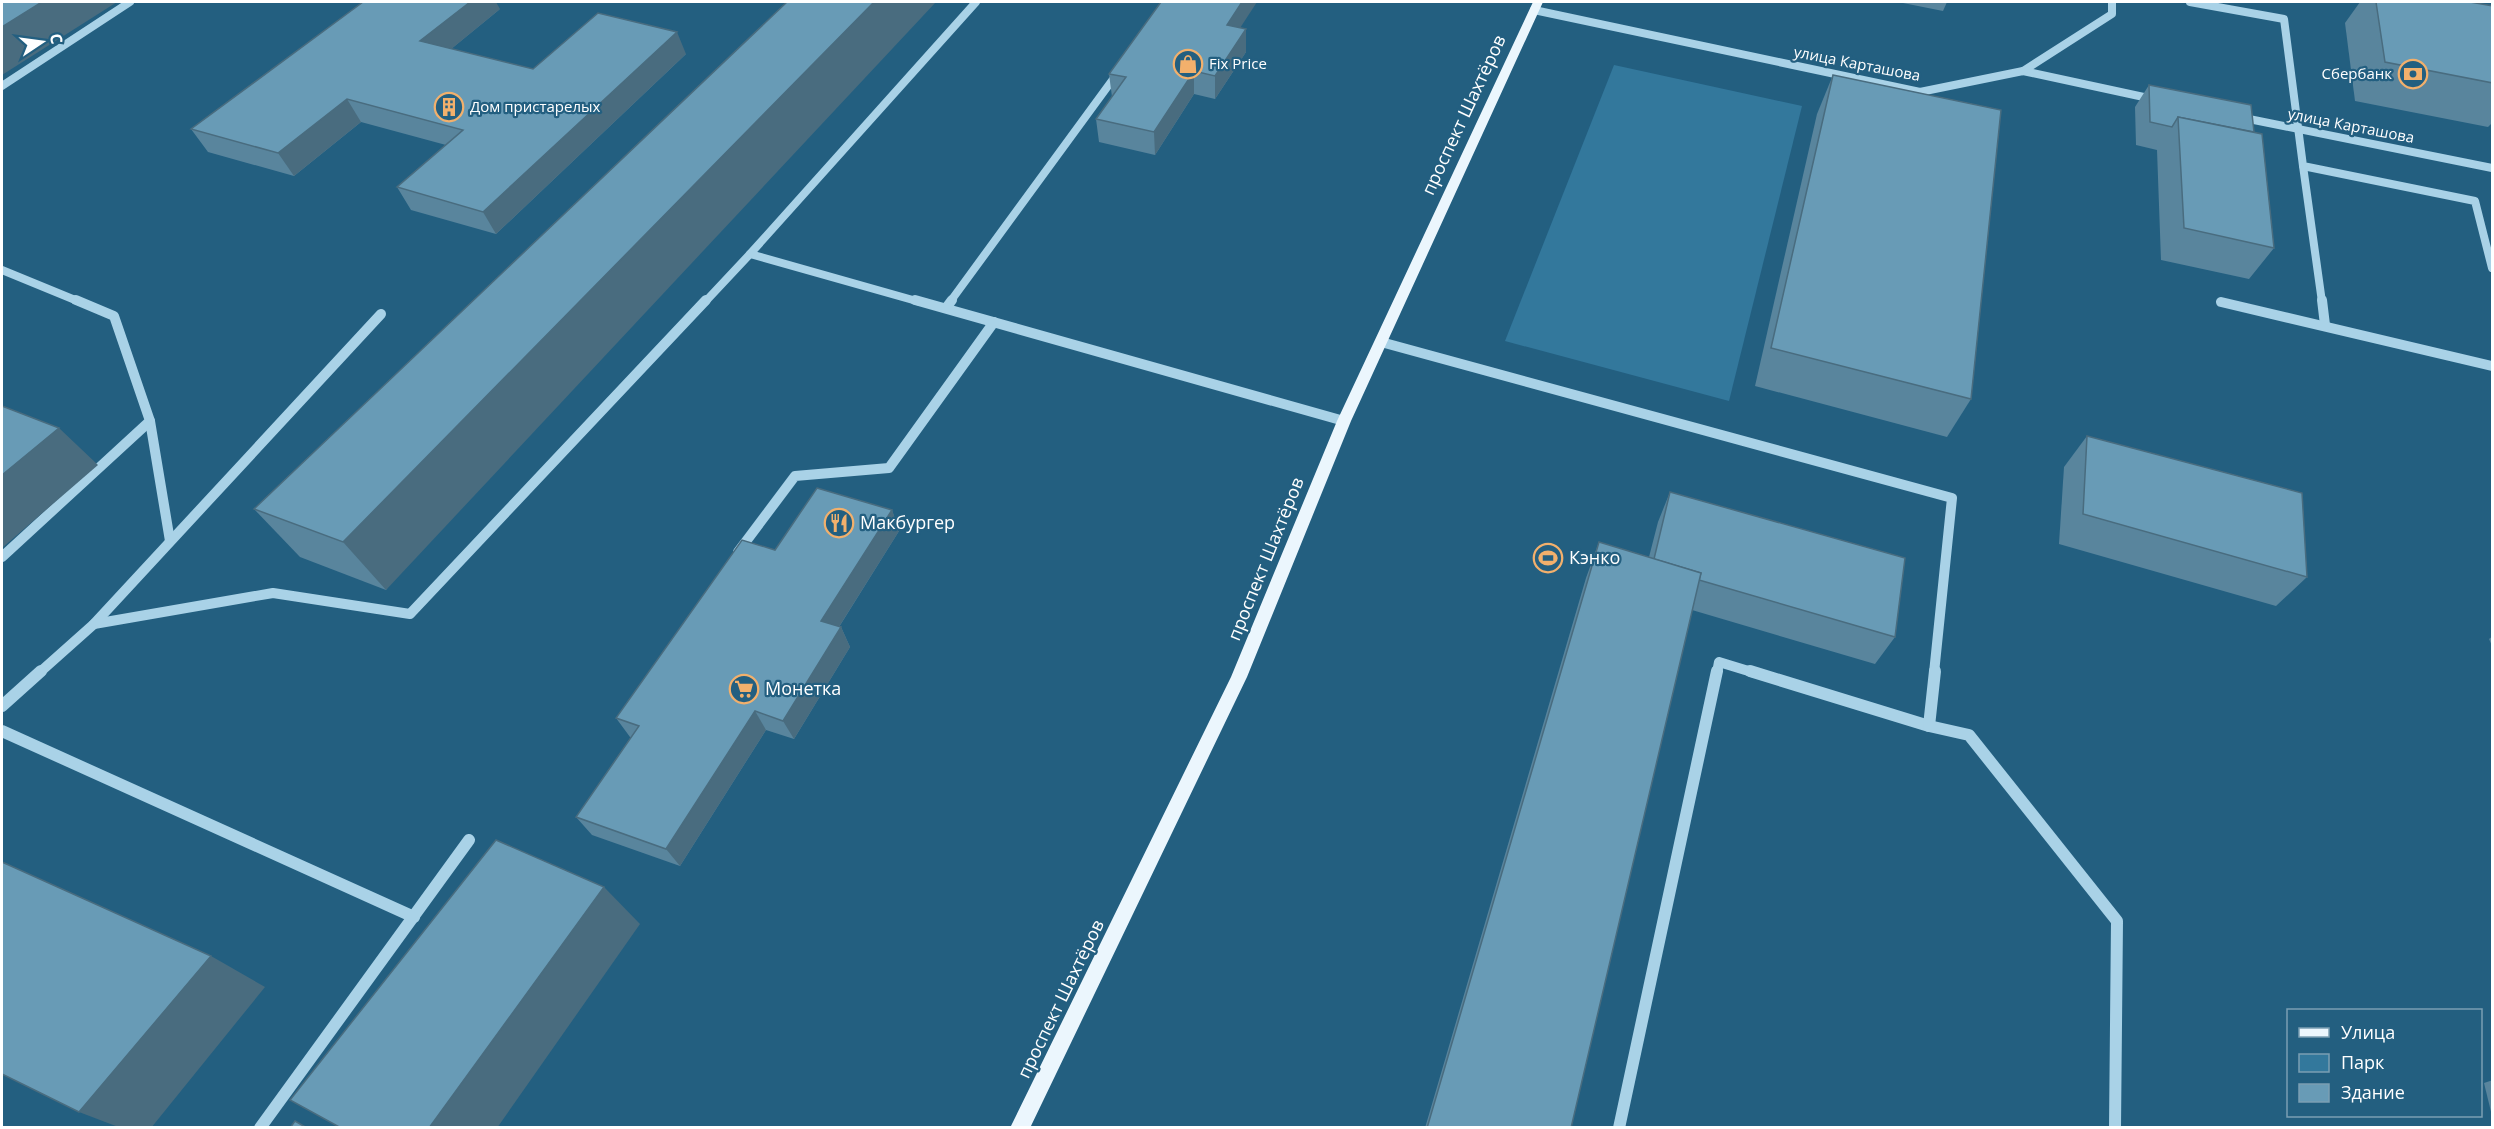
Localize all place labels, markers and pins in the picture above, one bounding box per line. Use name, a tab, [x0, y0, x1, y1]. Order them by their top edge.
shop icon: Fix Price	[1172, 48, 1204, 80]
place label: Fix Price	[1209, 53, 1267, 73]
bank icon: Сбербанк	[2397, 58, 2429, 90]
place label: Сбербанк	[2322, 63, 2392, 83]
building icon: Дом пристарелых	[433, 91, 465, 123]
place label: Дом пристарелых	[470, 96, 600, 116]
restaurant icon: Макбургер	[823, 507, 855, 539]
place label: Макбургер	[860, 510, 955, 534]
sports icon: Кэнко	[1532, 542, 1564, 574]
place label: Кэнко	[1569, 545, 1620, 569]
supermarket icon: Монетка	[728, 673, 760, 705]
place label: Монетка	[765, 676, 841, 700]

